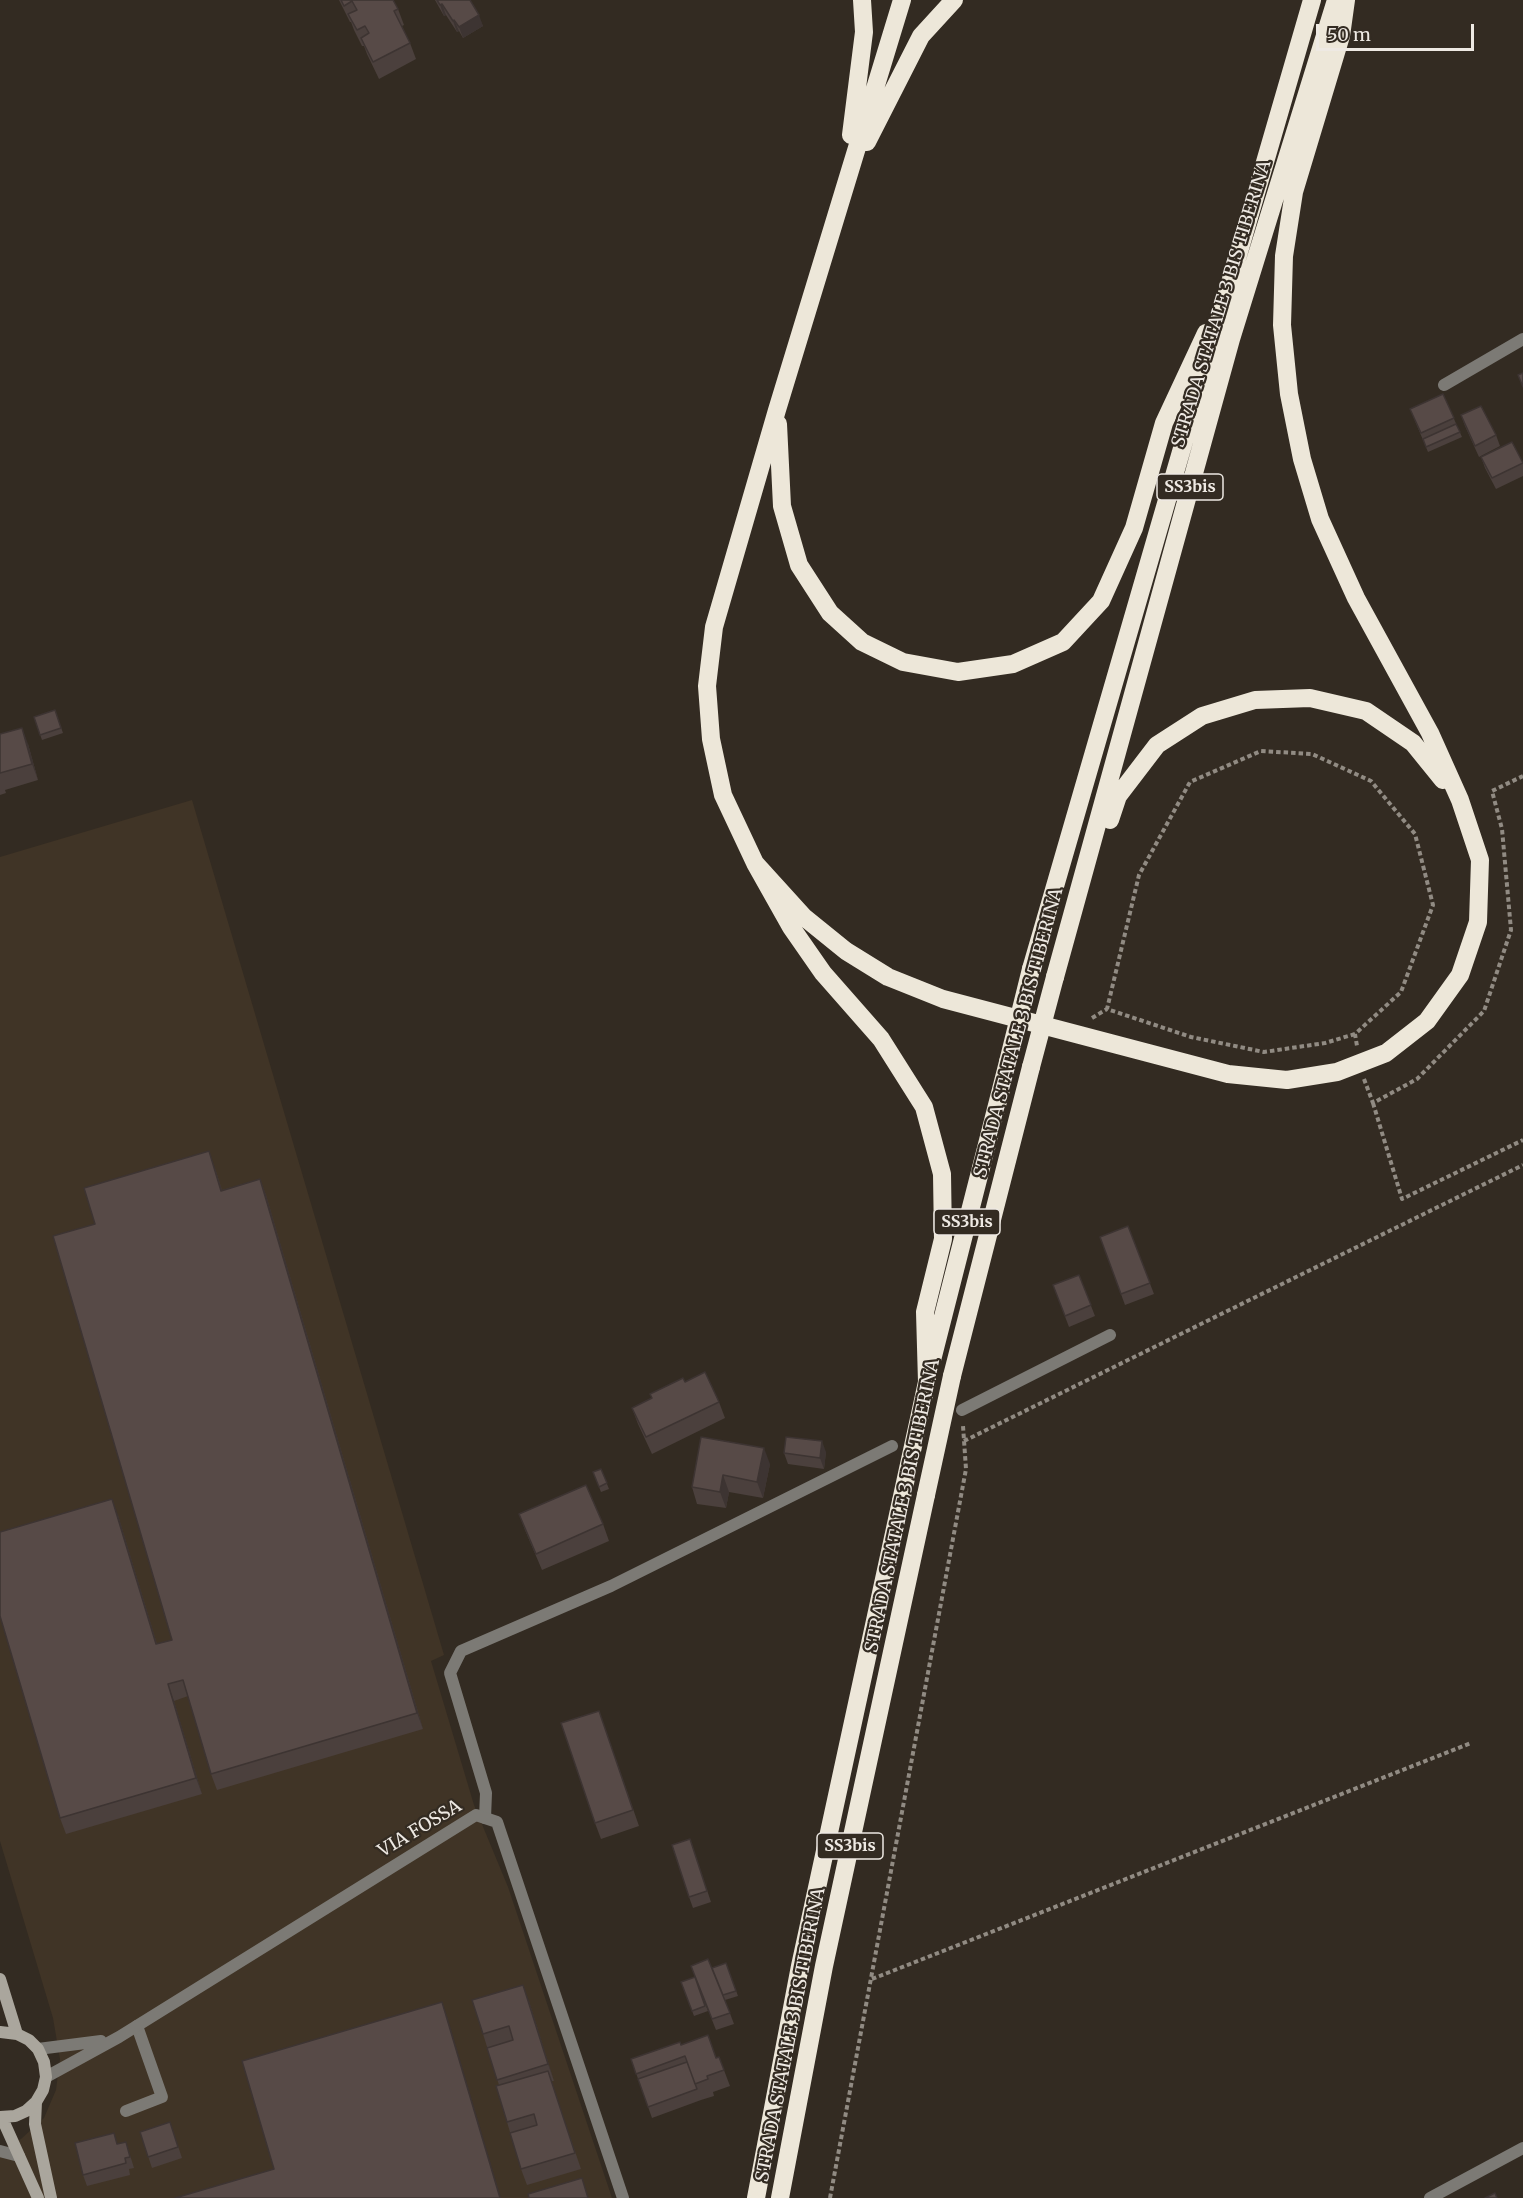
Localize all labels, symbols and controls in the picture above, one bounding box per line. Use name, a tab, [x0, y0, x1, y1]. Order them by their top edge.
scale bar	[1319, 12, 1476, 50]
text: 50 m	[1327, 23, 1371, 46]
street label: STRADA STATALE 3 BIS TIBERINA	[1168, 158, 1276, 450]
road number: SS3bis	[1157, 474, 1223, 500]
street label: STRADA STATALE 3 BIS TIBERINA	[970, 886, 1068, 1180]
road number: SS3bis	[934, 1209, 1000, 1235]
street label: STRADA STATALE 3 BIS TIBERINA	[861, 1357, 945, 1655]
street label: VIA FOSSA	[374, 1796, 466, 1862]
road number: SS3bis	[817, 1833, 883, 1859]
street label: STRADA STATALE 3 BIS TIBERINA	[752, 1886, 830, 2184]

